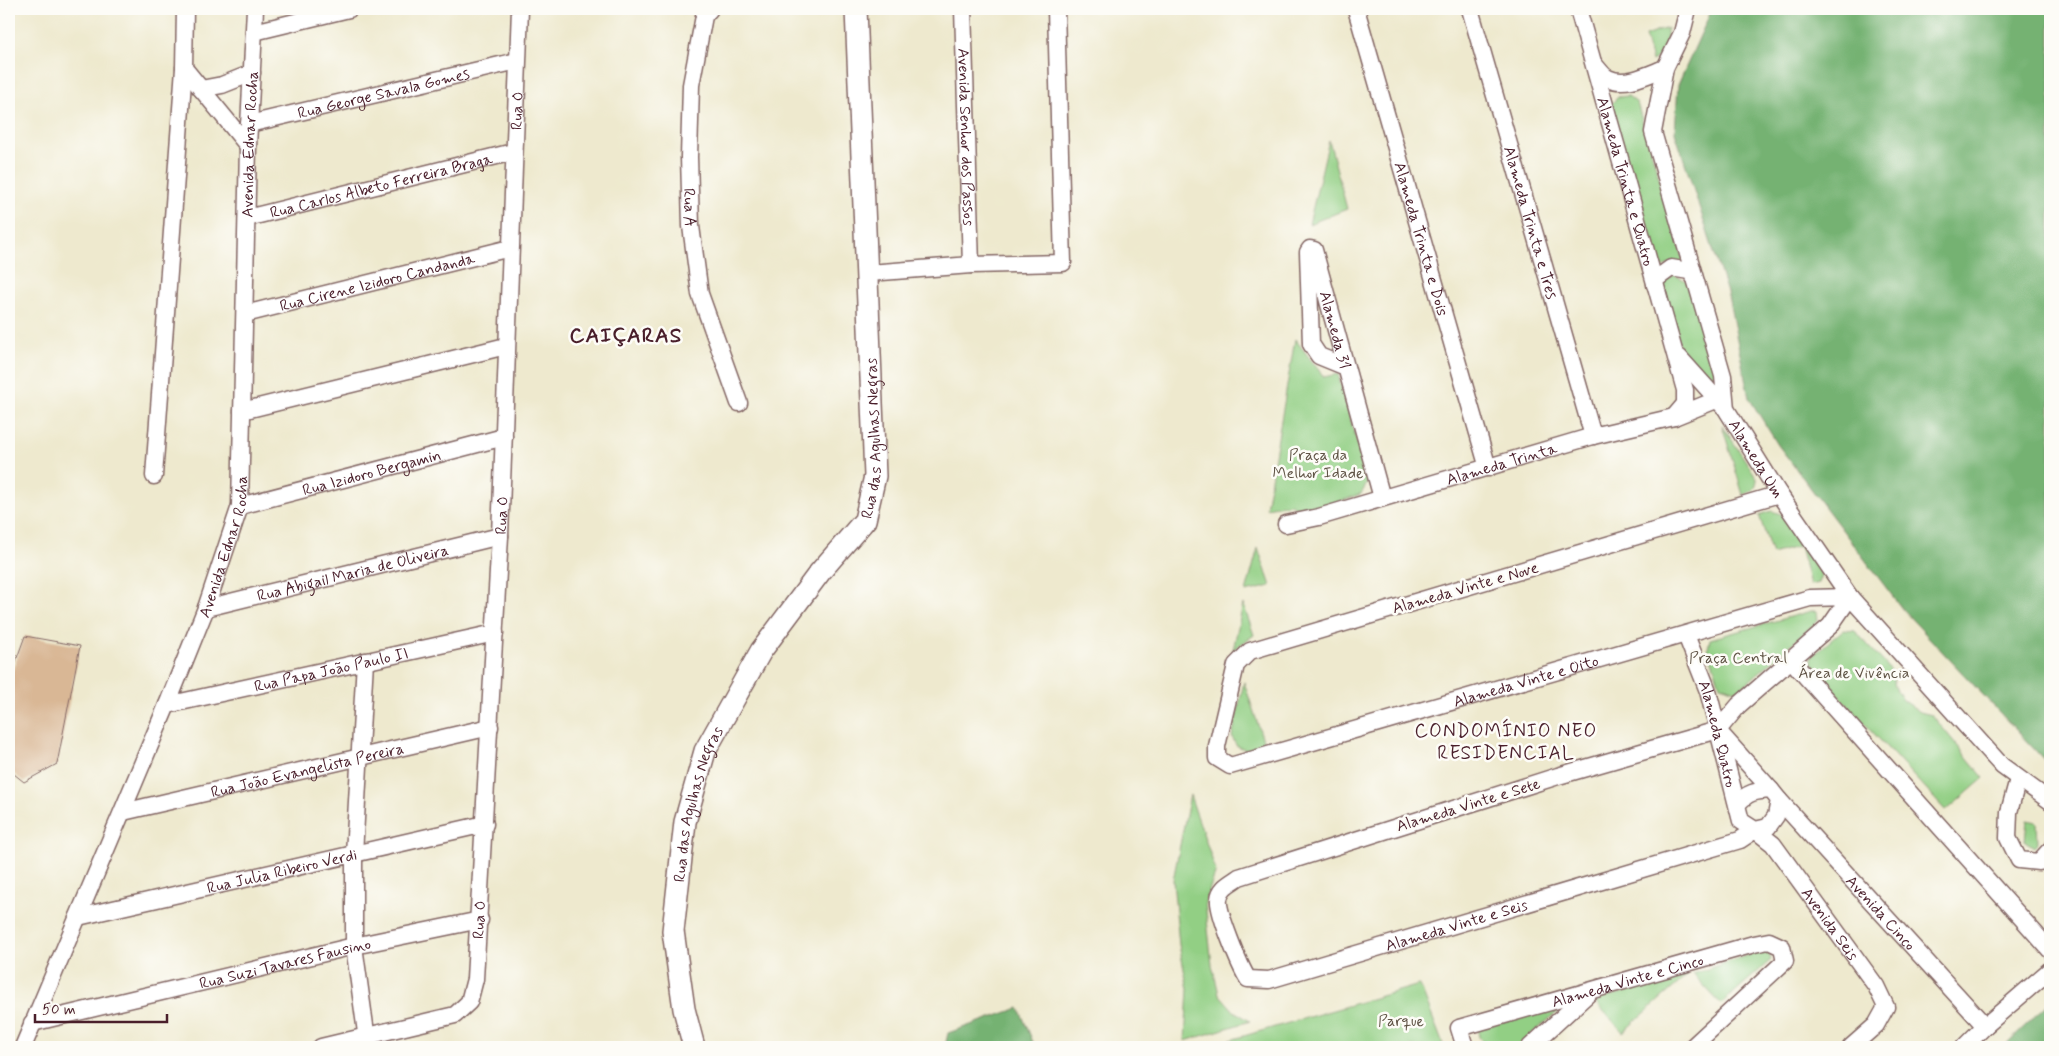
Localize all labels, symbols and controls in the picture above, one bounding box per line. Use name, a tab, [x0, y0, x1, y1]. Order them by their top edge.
street label: Avenida Senhor dos Passos	[952, 48, 979, 226]
street label: Rua George Savala Gomes	[296, 64, 472, 124]
street label: Avenida Ednar Rocha	[237, 70, 264, 218]
street label: Rua O	[506, 91, 529, 130]
street label: Alameda Trinta e Quatro	[1591, 95, 1659, 269]
street label: Alameda Trinta e Tres	[1498, 144, 1562, 302]
street label: Rua Carlos Albeto Ferreira Braga	[268, 148, 495, 224]
street label: Alameda Trinta e Dois	[1389, 160, 1453, 319]
street label: Rua A	[678, 188, 700, 227]
street label: Rua Cirene Izidoro Candanda	[278, 248, 477, 317]
street label: Alameda 31	[1314, 289, 1355, 372]
district label: CAIÇARAS	[570, 322, 682, 350]
street label: Rua das Agulhas Negras	[857, 357, 887, 521]
street label: Alameda Um	[1723, 416, 1788, 503]
street label: Alameda Trinta	[1444, 438, 1560, 491]
street label: Rua Izidoro Bergamin	[300, 445, 444, 501]
park label: Praça da Melhor Idade	[1272, 445, 1364, 484]
street label: Avenida Ednar Rocha	[194, 476, 253, 621]
street label: Rua O	[491, 496, 514, 535]
street label: Rua Abigail Maria de Oliveira	[255, 540, 451, 607]
street label: Alameda Vinte e Nove	[1390, 557, 1541, 619]
street label: Rua Papa João Paulo II	[252, 643, 411, 698]
park label: Praça Central	[1689, 648, 1787, 669]
street label: Alameda Vinte e Oito	[1451, 651, 1601, 713]
park label: Área de Vivência	[1798, 663, 1910, 684]
street label: Alameda Quatro	[1693, 677, 1741, 790]
district label: CONDOMÍNIO NEO RESIDENCIAL	[1415, 718, 1597, 766]
street label: Rua das Agulhas Negras	[669, 723, 729, 883]
street label: Rua João Evangelista Pereira	[209, 738, 406, 803]
street label: Alameda Vinte e Sete	[1394, 773, 1543, 837]
street label: Rua Julia Ribeiro Verdi	[205, 845, 359, 899]
street label: Avenida Cinco	[1841, 871, 1920, 955]
street label: Avenida Seis	[1796, 884, 1863, 965]
street label: Alameda Vinte e Seis	[1383, 895, 1530, 957]
street label: Rua O	[468, 900, 491, 940]
street label: Rua Suzi Tavares Fausino	[197, 934, 373, 995]
street label: Alameda Vinte e Cinco	[1549, 950, 1706, 1013]
scale bar	[35, 991, 168, 1023]
text: 50 m	[42, 1000, 76, 1020]
park label: Parque	[1378, 1011, 1424, 1032]

